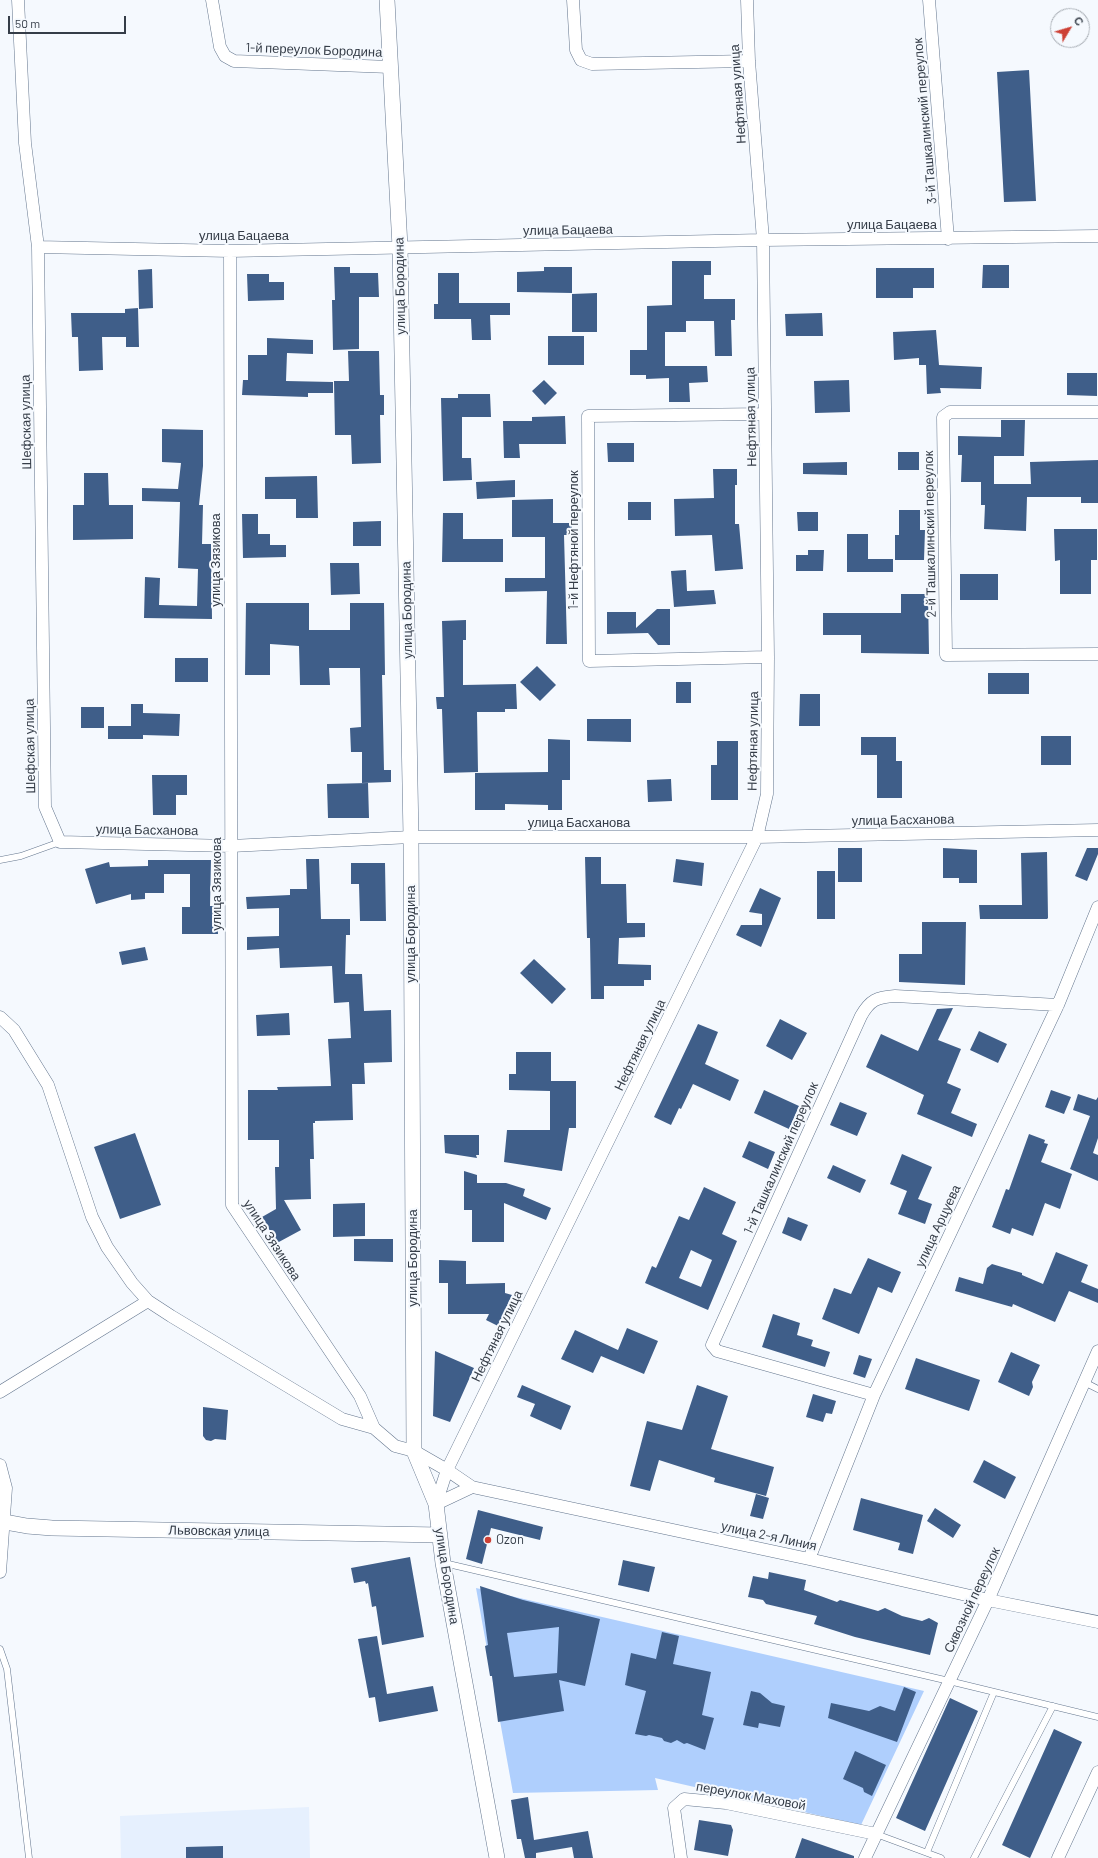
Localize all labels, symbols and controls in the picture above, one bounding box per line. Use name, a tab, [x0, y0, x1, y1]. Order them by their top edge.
scale bar	[10, 8, 128, 34]
north arrow	[1050, 8, 1090, 48]
text: С	[1071, 14, 1087, 28]
text: 50 m	[15, 16, 40, 30]
street label: 3-й Ташкалинский переулок	[910, 37, 940, 205]
street label: 1-й переулок Бородина	[245, 40, 383, 60]
street label: Нефтяная улица	[727, 44, 749, 144]
street label: улица Бацаева	[847, 217, 937, 233]
street label: улица Бацаева	[523, 221, 613, 239]
street label: улица Бацаева	[199, 228, 289, 244]
street label: улица Бородина	[391, 237, 409, 335]
street label: Нефтяная улица	[742, 367, 760, 467]
street label: Шефская улица	[17, 374, 35, 470]
street label: 2-й Ташкалинский переулок	[921, 450, 939, 618]
street label: 1-й Нефтяной переулок	[566, 470, 582, 610]
street label: улица Зязикова	[208, 513, 224, 607]
street label: улица Бородина	[398, 561, 416, 659]
street label: Нефтяная улица	[744, 691, 762, 791]
street label: Шефская улица	[21, 698, 39, 794]
street label: улица Басханова	[852, 811, 954, 829]
street label: улица Басханова	[528, 815, 630, 831]
street label: улица Басханова	[96, 821, 198, 839]
street label: улица Зязикова	[209, 837, 225, 931]
street label: улица Бородина	[403, 885, 419, 983]
street label: Нефтяная улица	[611, 997, 669, 1093]
street label: 1-й Ташкалинский переулок	[740, 1080, 822, 1236]
street label: улица Арцуева	[912, 1182, 964, 1270]
street label: улица Зязикова	[240, 1197, 304, 1283]
street label: улица Бородина	[405, 1209, 421, 1307]
street label: Нефтяная улица	[468, 1288, 526, 1384]
street label: улица 2-я Линия	[720, 1518, 818, 1554]
street label: Львовская улица	[168, 1522, 270, 1540]
street label: улица Бородина	[432, 1527, 462, 1625]
place label: Ozon	[496, 1532, 524, 1548]
marker: Ozon	[483, 1535, 493, 1545]
street label: Сквозной переулок	[941, 1545, 1003, 1655]
street label: переулок Маховой	[695, 1779, 807, 1813]

